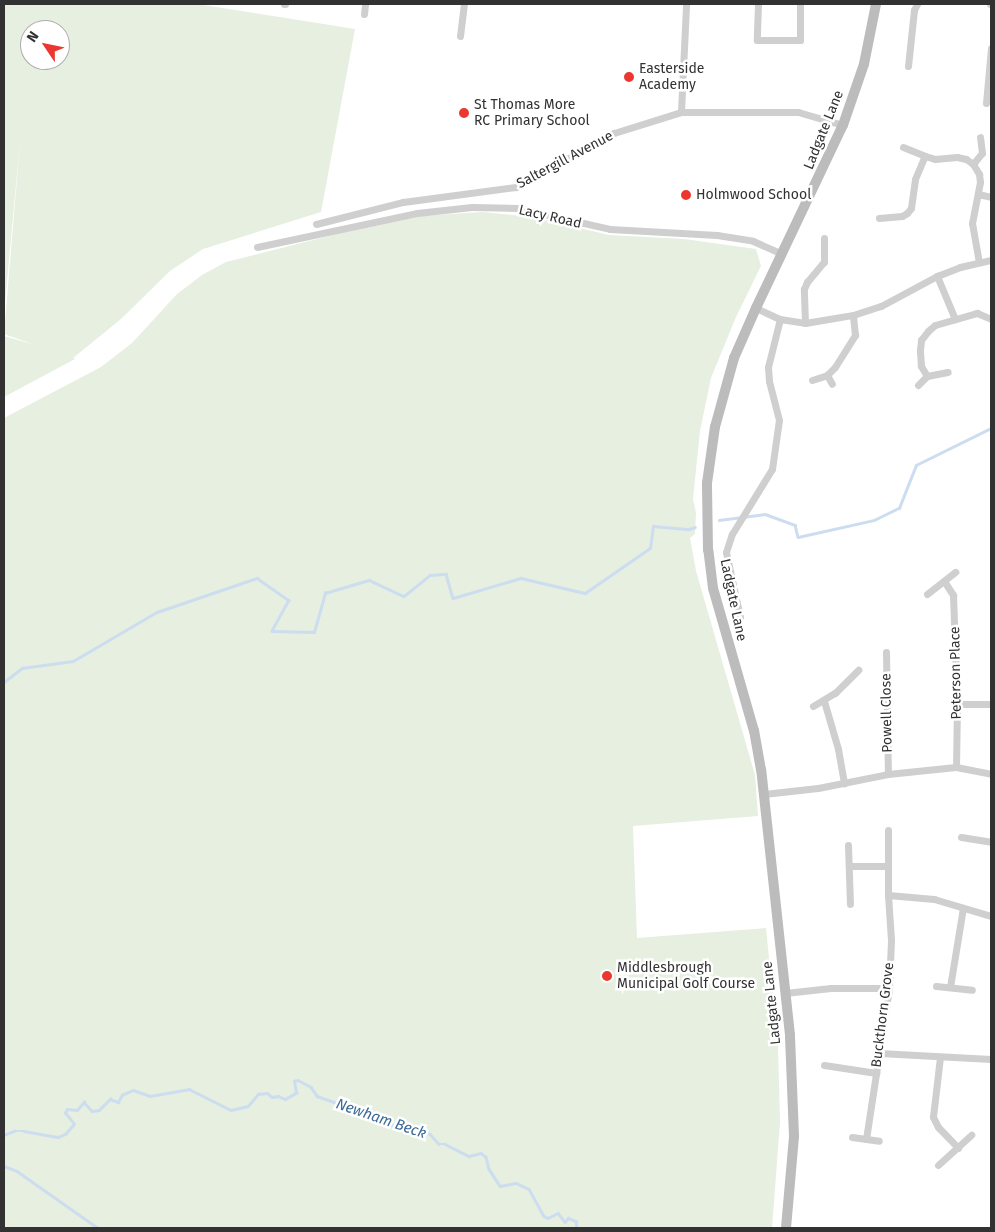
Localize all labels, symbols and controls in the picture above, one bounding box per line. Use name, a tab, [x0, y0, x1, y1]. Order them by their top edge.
north arrow	[20, 20, 70, 70]
text: N	[23, 28, 43, 46]
place label: Easterside Academy	[639, 61, 704, 94]
marker: Easterside Academy	[623, 71, 635, 83]
street label: Ladgate Lane	[800, 88, 848, 172]
place label: St Thomas More RC Primary School	[474, 97, 590, 130]
marker: St Thomas More RC Primary School	[458, 107, 470, 119]
street label: Saltergill Avenue	[514, 128, 616, 192]
place label: Holmwood School	[696, 187, 811, 203]
marker: Holmwood School	[680, 189, 692, 201]
street label: Lacy Road	[517, 202, 583, 232]
street label: Ladgate Lane	[716, 557, 750, 643]
street label: Peterson Place	[947, 626, 965, 720]
street label: Powell Close	[878, 673, 896, 753]
place label: Middlesbrough Municipal Golf Course	[617, 960, 755, 992]
street label: Ladgate Lane	[759, 960, 785, 1046]
street label: Buckthorn Grove	[868, 962, 898, 1068]
marker: Middlesbrough Municipal Golf Course	[601, 970, 613, 982]
water label: Newham Beck	[333, 1095, 429, 1143]

